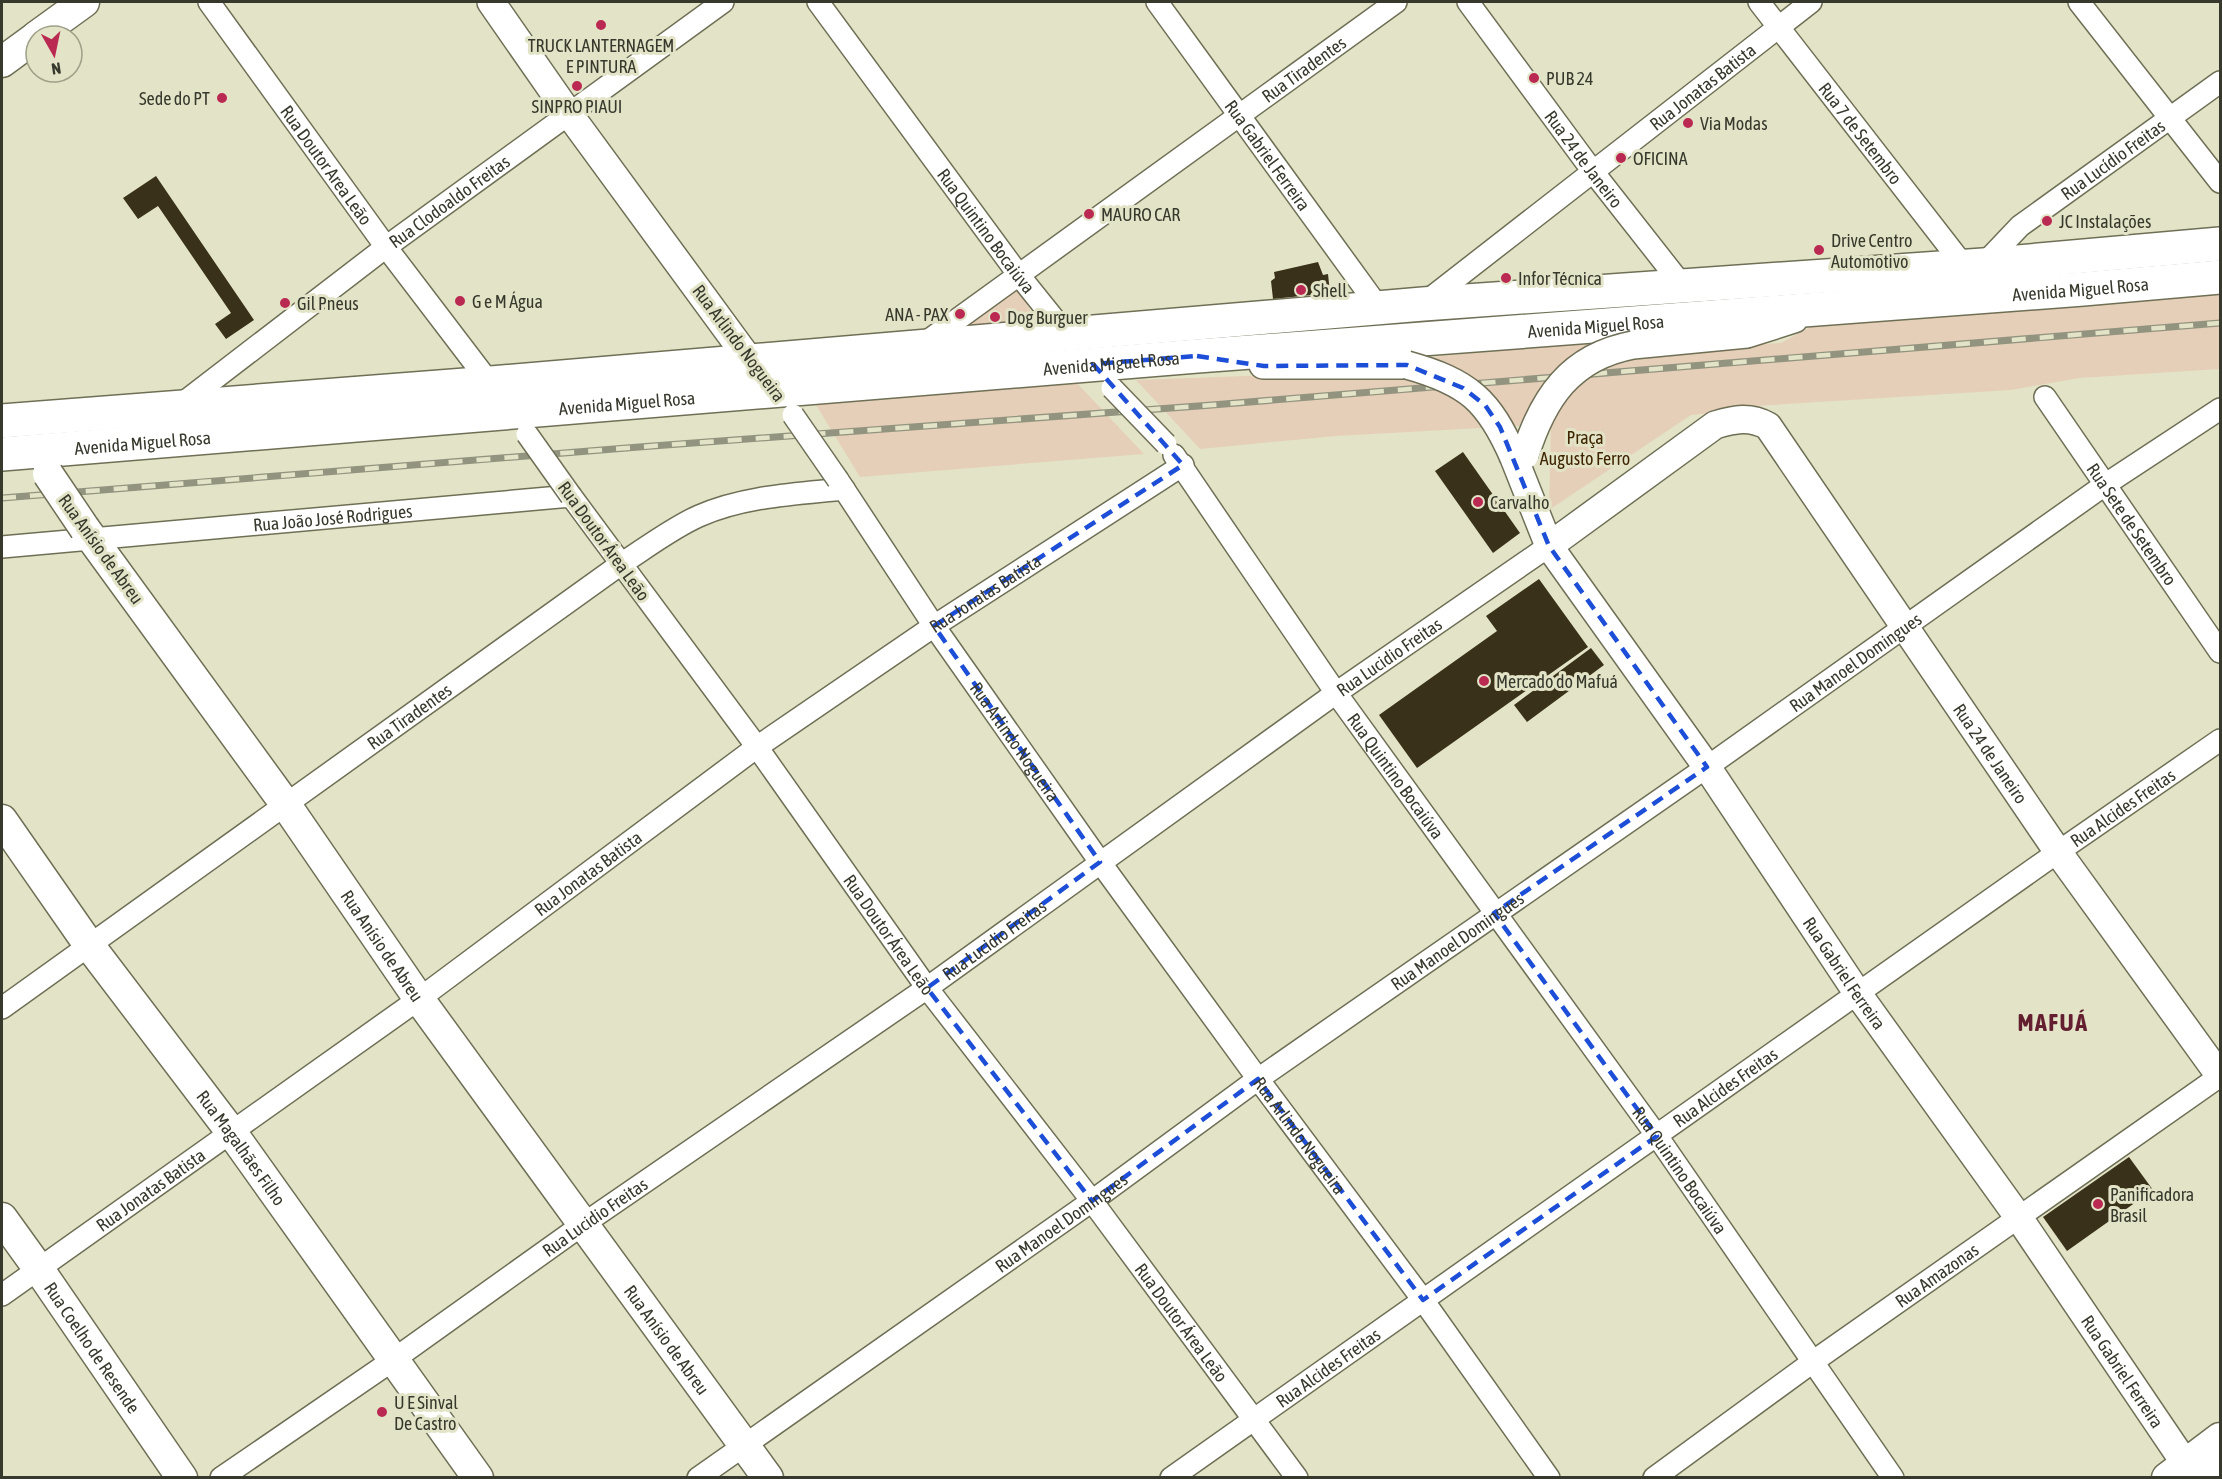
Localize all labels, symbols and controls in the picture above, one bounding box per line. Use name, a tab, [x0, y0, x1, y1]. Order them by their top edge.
marker: TRUCK LANTERNAGEM E PINTURA	[594, 18, 608, 32]
north arrow	[24, 24, 84, 84]
street label: Rua Tiradentes	[1257, 31, 1350, 106]
place label: TRUCK LANTERNAGEM E PINTURA	[528, 35, 674, 77]
street label: Rua Jonatas Batista	[1645, 39, 1759, 134]
text: N	[50, 59, 62, 78]
place label: PUB 24	[1546, 68, 1593, 89]
marker: PUB 24	[1527, 71, 1541, 85]
street label: Rua 7 de Setembro	[1815, 78, 1907, 188]
marker: SINPRO PIAUI	[570, 79, 584, 93]
place label: Sede do PT	[139, 88, 210, 109]
marker: Sede do PT	[215, 91, 229, 105]
place label: SINPRO PIAUI	[532, 96, 622, 117]
street label: Rua Gabriel Ferreira	[1221, 96, 1315, 214]
street label: Rua Doutor Area Leão	[277, 101, 377, 229]
street label: Rua 24 de Janeiro	[1541, 106, 1627, 211]
place label: Via Modas	[1700, 113, 1768, 134]
street label: Rua Lucídio Freitas	[2057, 115, 2169, 204]
marker: Via Modas	[1681, 116, 1695, 130]
place label: OFICINA	[1633, 148, 1688, 169]
street label: Rua Clodoaldo Freitas	[385, 150, 513, 252]
marker: OFICINA	[1614, 151, 1628, 165]
street label: Rua Quintino Bocaiúva	[933, 164, 1040, 297]
place label: MAURO CAR	[1101, 204, 1180, 225]
marker: MAURO CAR	[1082, 207, 1096, 221]
place label: JC Instalações	[2059, 211, 2151, 232]
marker: JC Instalações	[2040, 214, 2054, 228]
place label: Drive Centro Automotivo	[1831, 230, 1912, 272]
marker: Drive Centro Automotivo	[1812, 243, 1826, 257]
place label: Infor Técnica	[1518, 268, 1602, 289]
marker: Infor Técnica	[1499, 271, 1513, 285]
street label: Avenida Miguel Rosa	[2011, 273, 2150, 305]
street label: Rua Arlindo Nogueira	[688, 280, 790, 406]
place label: Shell	[1313, 280, 1347, 301]
marker: Shell	[1294, 283, 1308, 297]
place label: G e M Água	[472, 291, 543, 312]
place label: Gil Pneus	[297, 293, 359, 314]
marker: G e M Água	[453, 294, 467, 308]
marker: Gil Pneus	[278, 296, 292, 310]
place label: ANA - PAX	[885, 304, 949, 325]
marker: ANA - PAX	[953, 307, 967, 321]
place label: Dog Burguer	[1007, 307, 1088, 328]
marker: Dog Burguer	[988, 310, 1002, 324]
street label: Avenida Miguel Rosa	[1527, 310, 1665, 341]
street label: Avenida Miguel Rosa	[1042, 347, 1180, 379]
street label: Avenida Miguel Rosa	[558, 387, 696, 419]
street label: Avenida Miguel Rosa	[73, 426, 212, 459]
park label: Praça Augusto Ferro	[1540, 427, 1630, 469]
street label: Rua Sete de Setembro	[2083, 459, 2181, 589]
street label: Rua Doutor Área Leão	[554, 477, 654, 605]
street label: Rua Anísio de Abreu	[54, 490, 148, 608]
place label: Carvalho	[1490, 492, 1549, 513]
marker: Carvalho	[1471, 495, 1485, 509]
street label: Rua João José Rodrigues	[252, 500, 413, 535]
street label: Rua Jonatas Batista	[925, 549, 1045, 637]
street label: Rua Manoel Domingues	[1785, 608, 1925, 716]
street label: Rua Lucidio Freitas	[1332, 613, 1446, 700]
place label: Mercado do Mafuá	[1496, 671, 1618, 692]
marker: Mercado do Mafuá	[1477, 674, 1491, 688]
street label: Rua Arlindo Nogueira	[966, 678, 1064, 805]
street label: Rua Tiradentes	[363, 679, 455, 753]
street label: Rua 24 de Janeiro	[1949, 699, 2032, 807]
street label: Rua Quintino Bocaiúva	[1343, 709, 1448, 843]
street label: Rua Alcides Freitas	[2066, 764, 2179, 851]
street label: Rua Jonatas Batista	[530, 826, 646, 920]
street label: Rua Doutor Área Leão	[840, 870, 939, 999]
street label: Rua Anísio de Abreu	[337, 886, 428, 1005]
street label: Rua Manoel Domingues	[1387, 887, 1527, 994]
street label: Rua Lucidio Freitas	[938, 895, 1050, 984]
street label: Rua Gabriel Ferreira	[1799, 913, 1890, 1033]
district label: MAFUÁ	[2018, 1009, 2088, 1036]
street label: Rua Alcides Freitas	[1669, 1043, 1781, 1131]
street label: Rua Arlindo Nogueira	[1249, 1073, 1351, 1198]
street label: Rua Magalhães Filho	[193, 1086, 290, 1209]
street label: Rua Quintino Bocaiúva	[1629, 1102, 1732, 1238]
street label: Rua Jonatas Batista	[92, 1144, 209, 1235]
street label: Rua Manoel Domingues	[991, 1168, 1131, 1276]
street label: Rua Lucidio Freitas	[538, 1173, 651, 1261]
place label: Panificadora Brasil	[2110, 1184, 2194, 1226]
marker: Panificadora Brasil	[2091, 1197, 2105, 1211]
street label: Rua Amazonas	[1891, 1238, 1982, 1311]
street label: Rua Doutor Área Leão	[1131, 1259, 1233, 1386]
street label: Rua Coelho de Resende	[40, 1278, 145, 1417]
street label: Rua Anísio de Abreu	[620, 1281, 714, 1398]
street label: Rua Gabriel Ferreira	[2077, 1311, 2168, 1432]
street label: Rua Alcides Freitas	[1272, 1323, 1384, 1411]
place label: U E Sinval De Castro	[394, 1392, 458, 1434]
marker: U E Sinval De Castro	[375, 1405, 389, 1419]

